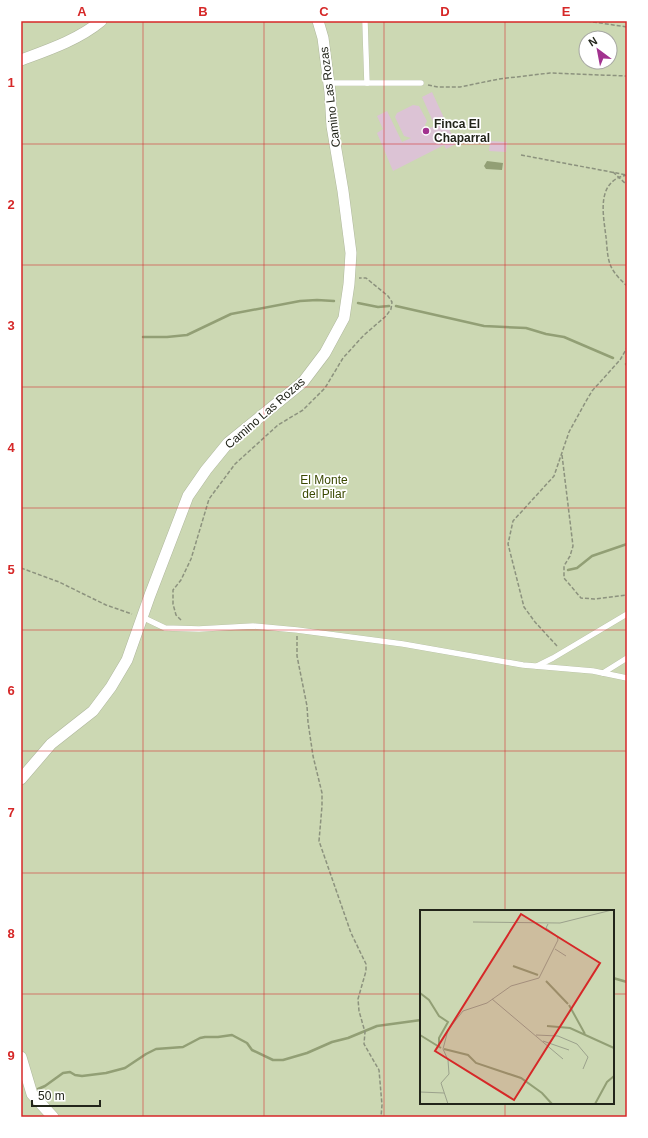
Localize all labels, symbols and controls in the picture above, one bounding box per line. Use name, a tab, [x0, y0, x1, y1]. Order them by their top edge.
text: A	[77, 4, 87, 19]
text: B	[198, 4, 208, 19]
text: C	[319, 4, 329, 19]
text: D	[440, 4, 450, 19]
text: E	[562, 4, 571, 19]
north arrow	[578, 30, 618, 70]
text: N	[586, 34, 599, 49]
street label: Camino Las Rozas	[317, 46, 343, 148]
text: 1	[7, 75, 15, 90]
place label: Finca El Chaparral	[434, 117, 490, 145]
marker: Finca El Chaparral	[421, 126, 431, 136]
text: 2	[7, 197, 15, 212]
text: 3	[7, 318, 15, 333]
street label: Camino Las Rozas	[222, 374, 308, 452]
text: 4	[7, 440, 15, 455]
park label: El Monte del Pilar	[300, 473, 348, 501]
text: 5	[7, 562, 15, 577]
text: 6	[7, 683, 15, 698]
text: 7	[7, 805, 15, 820]
inset map	[420, 910, 614, 1104]
text: 8	[7, 926, 15, 941]
text: 9	[7, 1048, 15, 1063]
scale bar	[32, 1082, 100, 1108]
text: 50 m	[38, 1089, 65, 1103]

